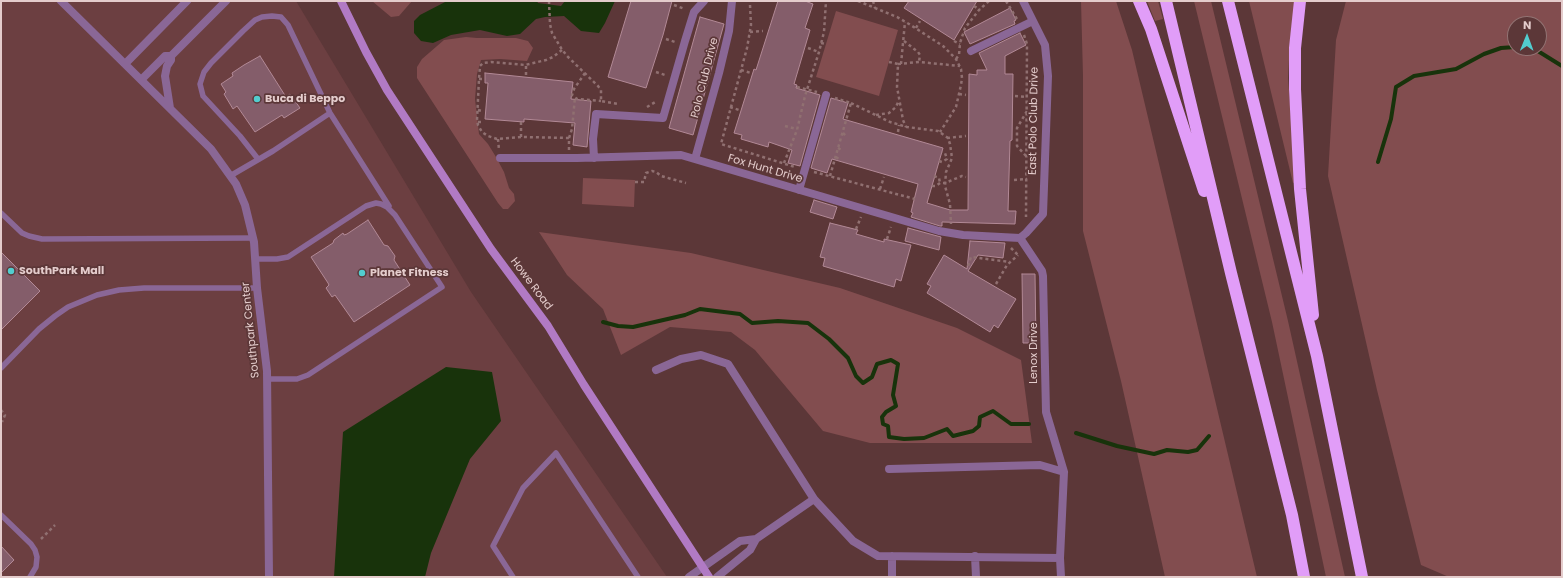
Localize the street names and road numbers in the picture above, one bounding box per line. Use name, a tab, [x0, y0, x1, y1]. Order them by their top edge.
street label: Polo Club Drive	[689, 36, 721, 120]
street label: East Polo Club Drive	[1026, 67, 1042, 175]
street label: Fox Hunt Drive	[726, 152, 804, 186]
street label: Howe Road	[507, 255, 555, 313]
street label: Southpark Center	[239, 281, 263, 379]
street label: Lenox Drive	[1027, 322, 1041, 384]

